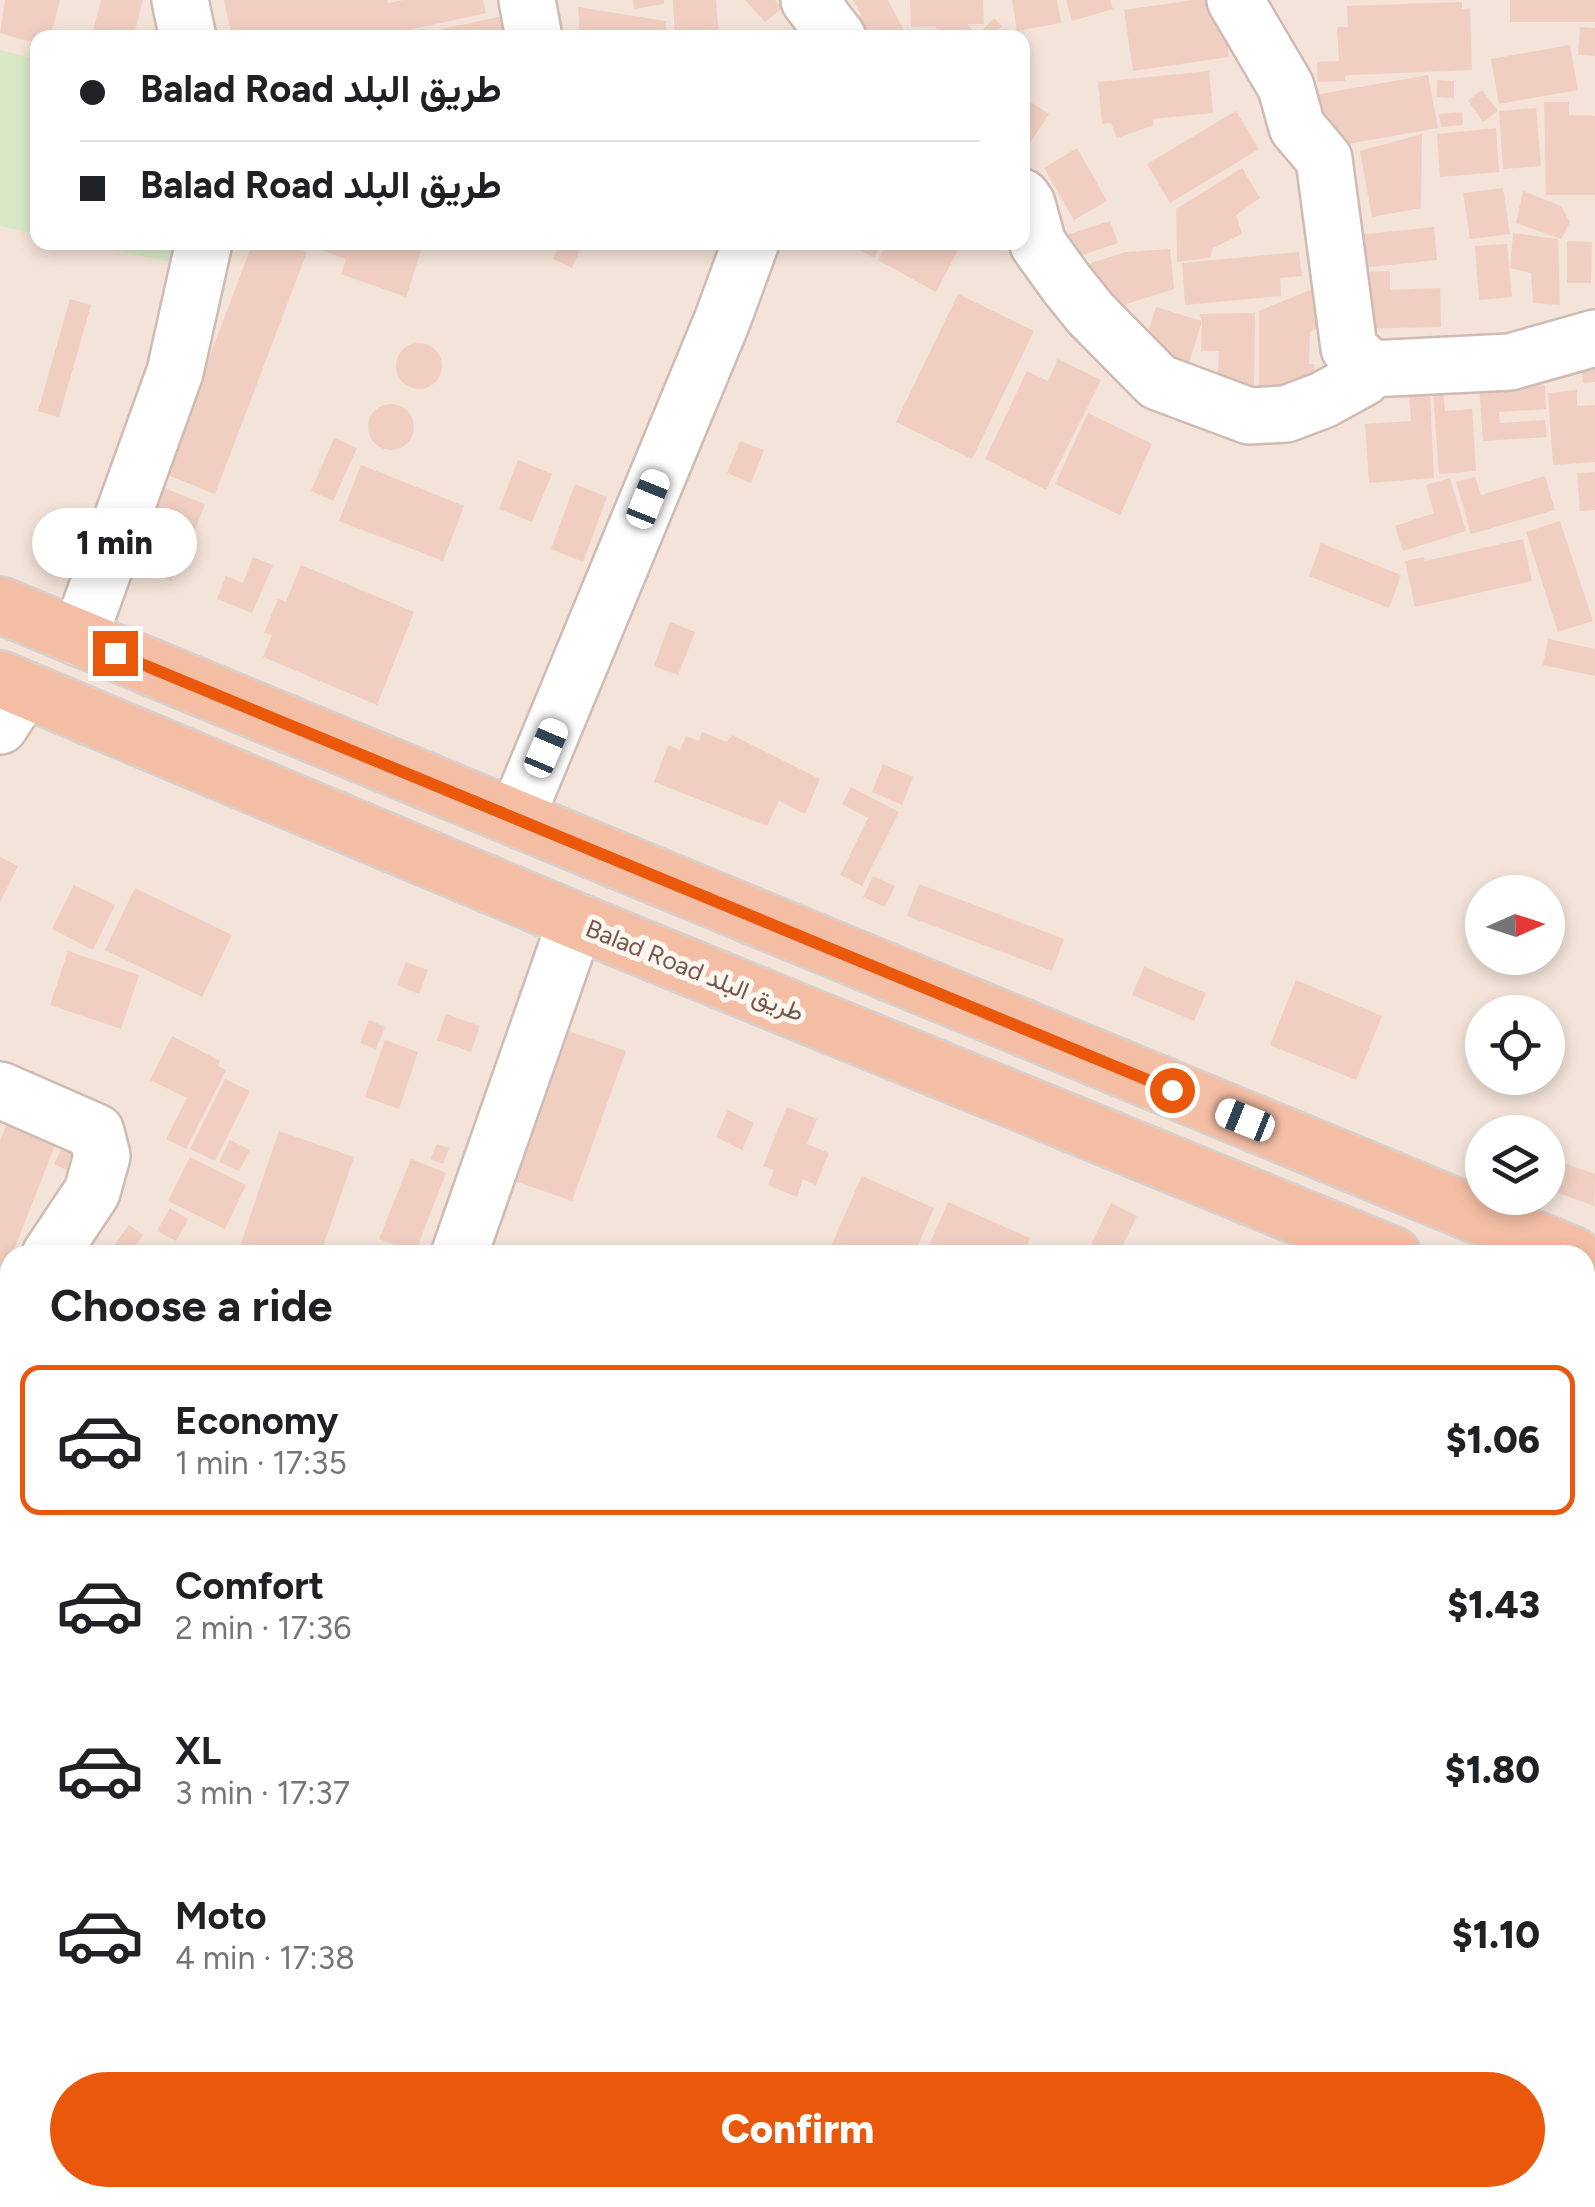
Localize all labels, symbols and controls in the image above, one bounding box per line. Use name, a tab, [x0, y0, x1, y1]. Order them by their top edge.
text: Balad Road طريق البلد	[140, 66, 502, 112]
text: Balad Road طريق البلد	[140, 162, 502, 208]
car	[623, 466, 673, 532]
callout: 1 min	[32, 508, 198, 578]
text: 1 min	[76, 524, 153, 562]
route end	[93, 631, 138, 676]
car	[520, 715, 572, 781]
north arrow	[1465, 875, 1565, 975]
map controls	[1465, 875, 1565, 1215]
street label: Balad Road طريق البلد	[581, 912, 809, 1028]
button: locate	[1465, 995, 1565, 1095]
route start	[1150, 1068, 1195, 1113]
car	[1212, 1095, 1278, 1145]
button: layers	[1465, 1115, 1565, 1215]
text: Choose a ride	[50, 1278, 332, 1332]
icon: car	[55, 1395, 145, 1485]
text: Economy	[175, 1398, 338, 1444]
text: $1.06	[1446, 1417, 1540, 1463]
text: 1 min · 17:35	[175, 1444, 347, 1482]
icon: car	[55, 1560, 145, 1650]
text: Comfort	[175, 1563, 324, 1609]
text: $1.43	[1447, 1582, 1540, 1628]
text: 2 min · 17:36	[175, 1609, 351, 1647]
icon: car	[55, 1725, 145, 1815]
text: XL	[175, 1728, 221, 1774]
text: $1.80	[1445, 1747, 1540, 1793]
text: 3 min · 17:37	[175, 1774, 350, 1812]
icon: car	[55, 1890, 145, 1980]
text: Moto	[175, 1893, 267, 1939]
text: $1.10	[1452, 1912, 1540, 1958]
text: 4 min · 17:38	[175, 1939, 355, 1977]
button: Confirm	[50, 2072, 1545, 2187]

